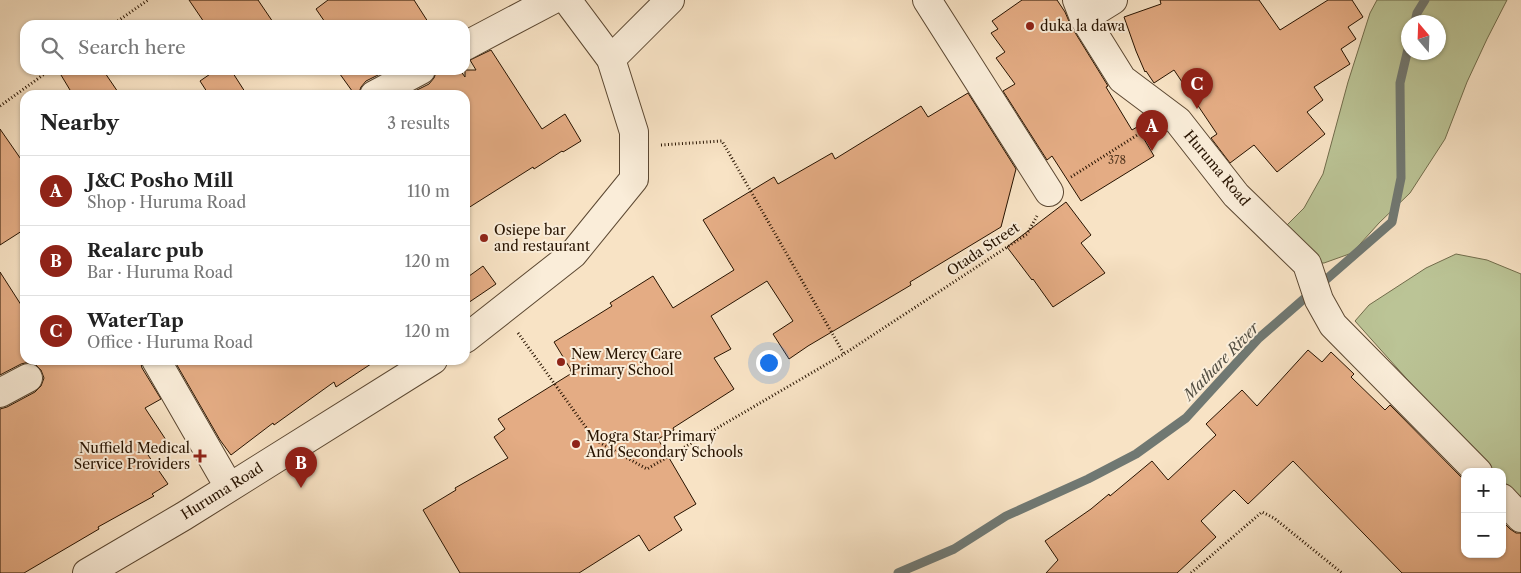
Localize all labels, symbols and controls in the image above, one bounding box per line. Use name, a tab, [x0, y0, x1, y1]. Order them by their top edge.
north arrow	[1401, 15, 1446, 60]
place label: duka la dawa	[1040, 17, 1126, 35]
search box	[20, 20, 470, 75]
marker: duka la dawa	[1024, 20, 1036, 32]
icon: search	[38, 34, 66, 62]
text: Search here	[78, 36, 186, 59]
pin: C	[1181, 68, 1213, 109]
text: Nearby	[40, 110, 119, 135]
pin: A	[1136, 110, 1168, 151]
text: 3 results	[387, 113, 450, 133]
street label: Huruma Road	[1180, 126, 1254, 210]
house number: 378	[1108, 153, 1126, 167]
text: J&C Posho Mill	[87, 169, 234, 192]
text: A	[50, 181, 62, 201]
text: 110 m	[407, 181, 450, 201]
text: Shop · Huruma Road	[87, 192, 246, 212]
street label: Otada Street	[944, 218, 1023, 280]
place label: Osiepe bar and restaurant	[494, 221, 590, 255]
marker: Osiepe bar and restaurant	[478, 232, 490, 244]
text: Realarc pub	[87, 239, 204, 262]
text: B	[50, 251, 62, 271]
text: 120 m	[405, 251, 450, 271]
text: Bar · Huruma Road	[87, 262, 233, 282]
text: WaterTap	[87, 309, 184, 332]
water label: Mathare River	[1178, 317, 1264, 406]
text: C	[50, 321, 62, 341]
text: 120 m	[405, 321, 450, 341]
text: Office · Huruma Road	[87, 332, 253, 352]
place label: New Mercy Care Primary School	[571, 345, 682, 379]
your location	[756, 350, 782, 376]
marker: New Mercy Care Primary School	[555, 356, 567, 368]
place label: Mogra Star Primary And Secondary Schools	[585, 427, 743, 461]
marker: Mogra Star Primary And Secondary Schools	[570, 438, 582, 450]
place label: Nuffield Medical Service Providers	[74, 439, 190, 473]
pin: B	[285, 447, 317, 488]
marker: Nuffield Medical Service Providers	[194, 450, 206, 462]
street label: Huruma Road	[178, 458, 267, 523]
map controls	[1461, 468, 1506, 558]
button: +	[1461, 468, 1506, 513]
button: −	[1461, 513, 1506, 558]

